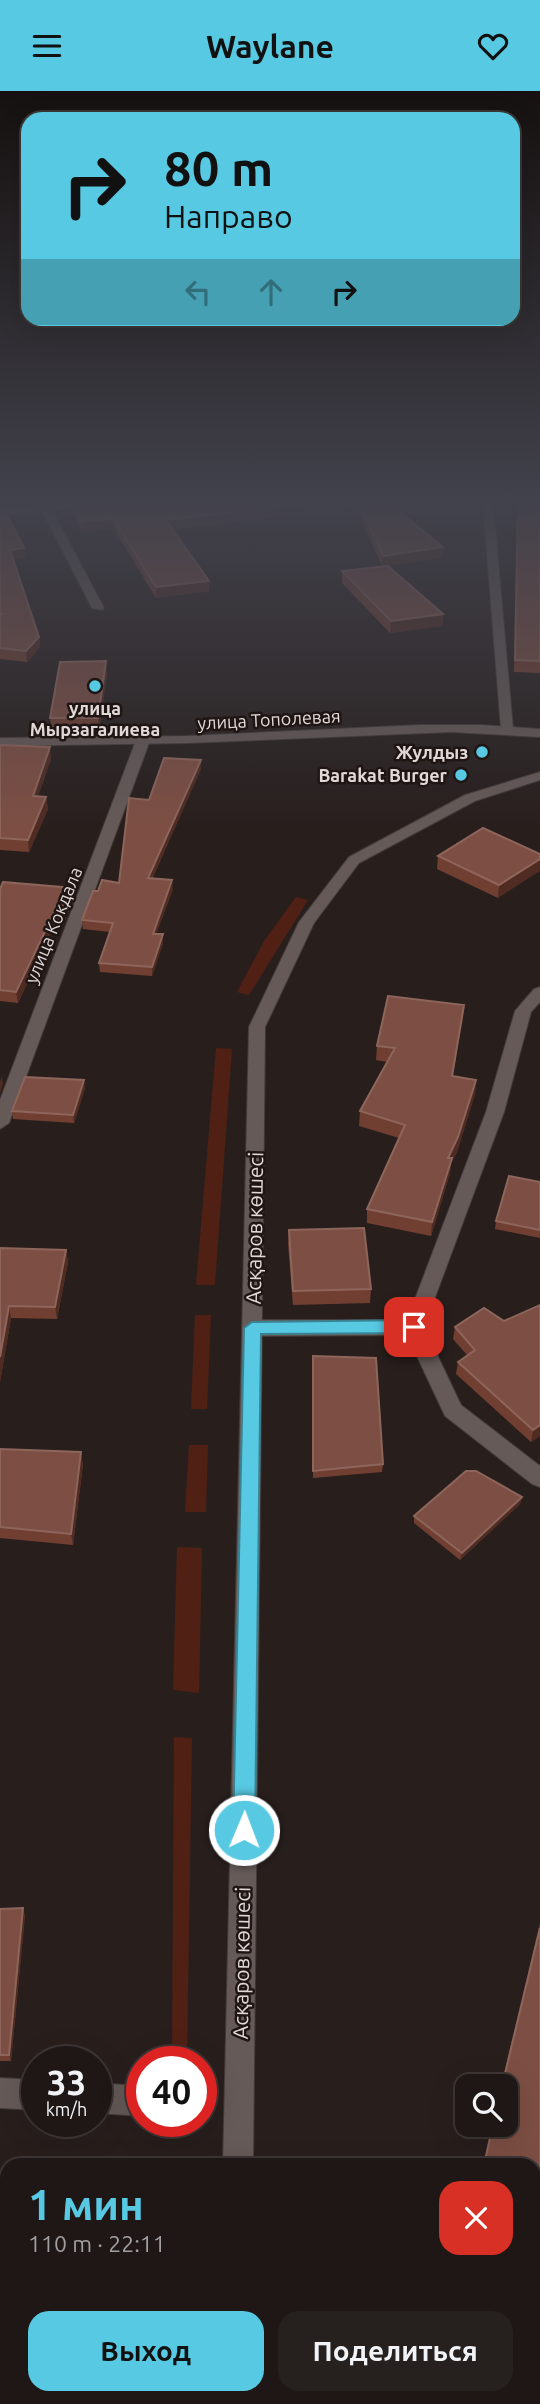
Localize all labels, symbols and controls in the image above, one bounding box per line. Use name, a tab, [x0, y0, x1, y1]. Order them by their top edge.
icon: menu	[28, 27, 66, 65]
icon: heart	[474, 27, 512, 65]
text: Waylane	[206, 28, 334, 64]
icon: right	[49, 140, 140, 231]
text: 80 m	[164, 140, 273, 195]
text: Направо	[164, 198, 293, 234]
icon: left	[179, 273, 217, 311]
icon: ahead	[252, 273, 290, 311]
icon: right	[325, 273, 363, 311]
marker: улица Мырзагалиева	[87, 678, 103, 694]
place label: улица Мырзагалиева	[30, 698, 160, 739]
street label: улица Тополевая	[197, 705, 341, 733]
place label: Жулдыз	[396, 742, 468, 762]
marker: Жулдыз	[474, 744, 490, 760]
place label: Barakat Burger	[318, 765, 448, 785]
marker: Barakat Burger	[453, 767, 469, 783]
street label: улица Кокдала	[21, 864, 85, 986]
street label: Асқаров көшесі	[241, 1151, 267, 1305]
pin	[384, 1297, 444, 1357]
icon: arrive	[395, 1308, 433, 1346]
position arrow	[207, 1793, 281, 1867]
street label: Асқаров көшесі	[228, 1886, 254, 2040]
speed limit sign: 40	[126, 2046, 217, 2137]
text: 33	[47, 2062, 86, 2102]
map controls	[455, 2074, 518, 2137]
button: search	[455, 2074, 518, 2137]
text: km/h	[46, 2099, 87, 2119]
text: 1 мин	[28, 2181, 144, 2228]
button: close	[439, 2181, 513, 2255]
text: 110 m · 22:11	[28, 2231, 166, 2256]
button: Выход	[28, 2311, 264, 2391]
button: Поделиться	[278, 2311, 513, 2391]

